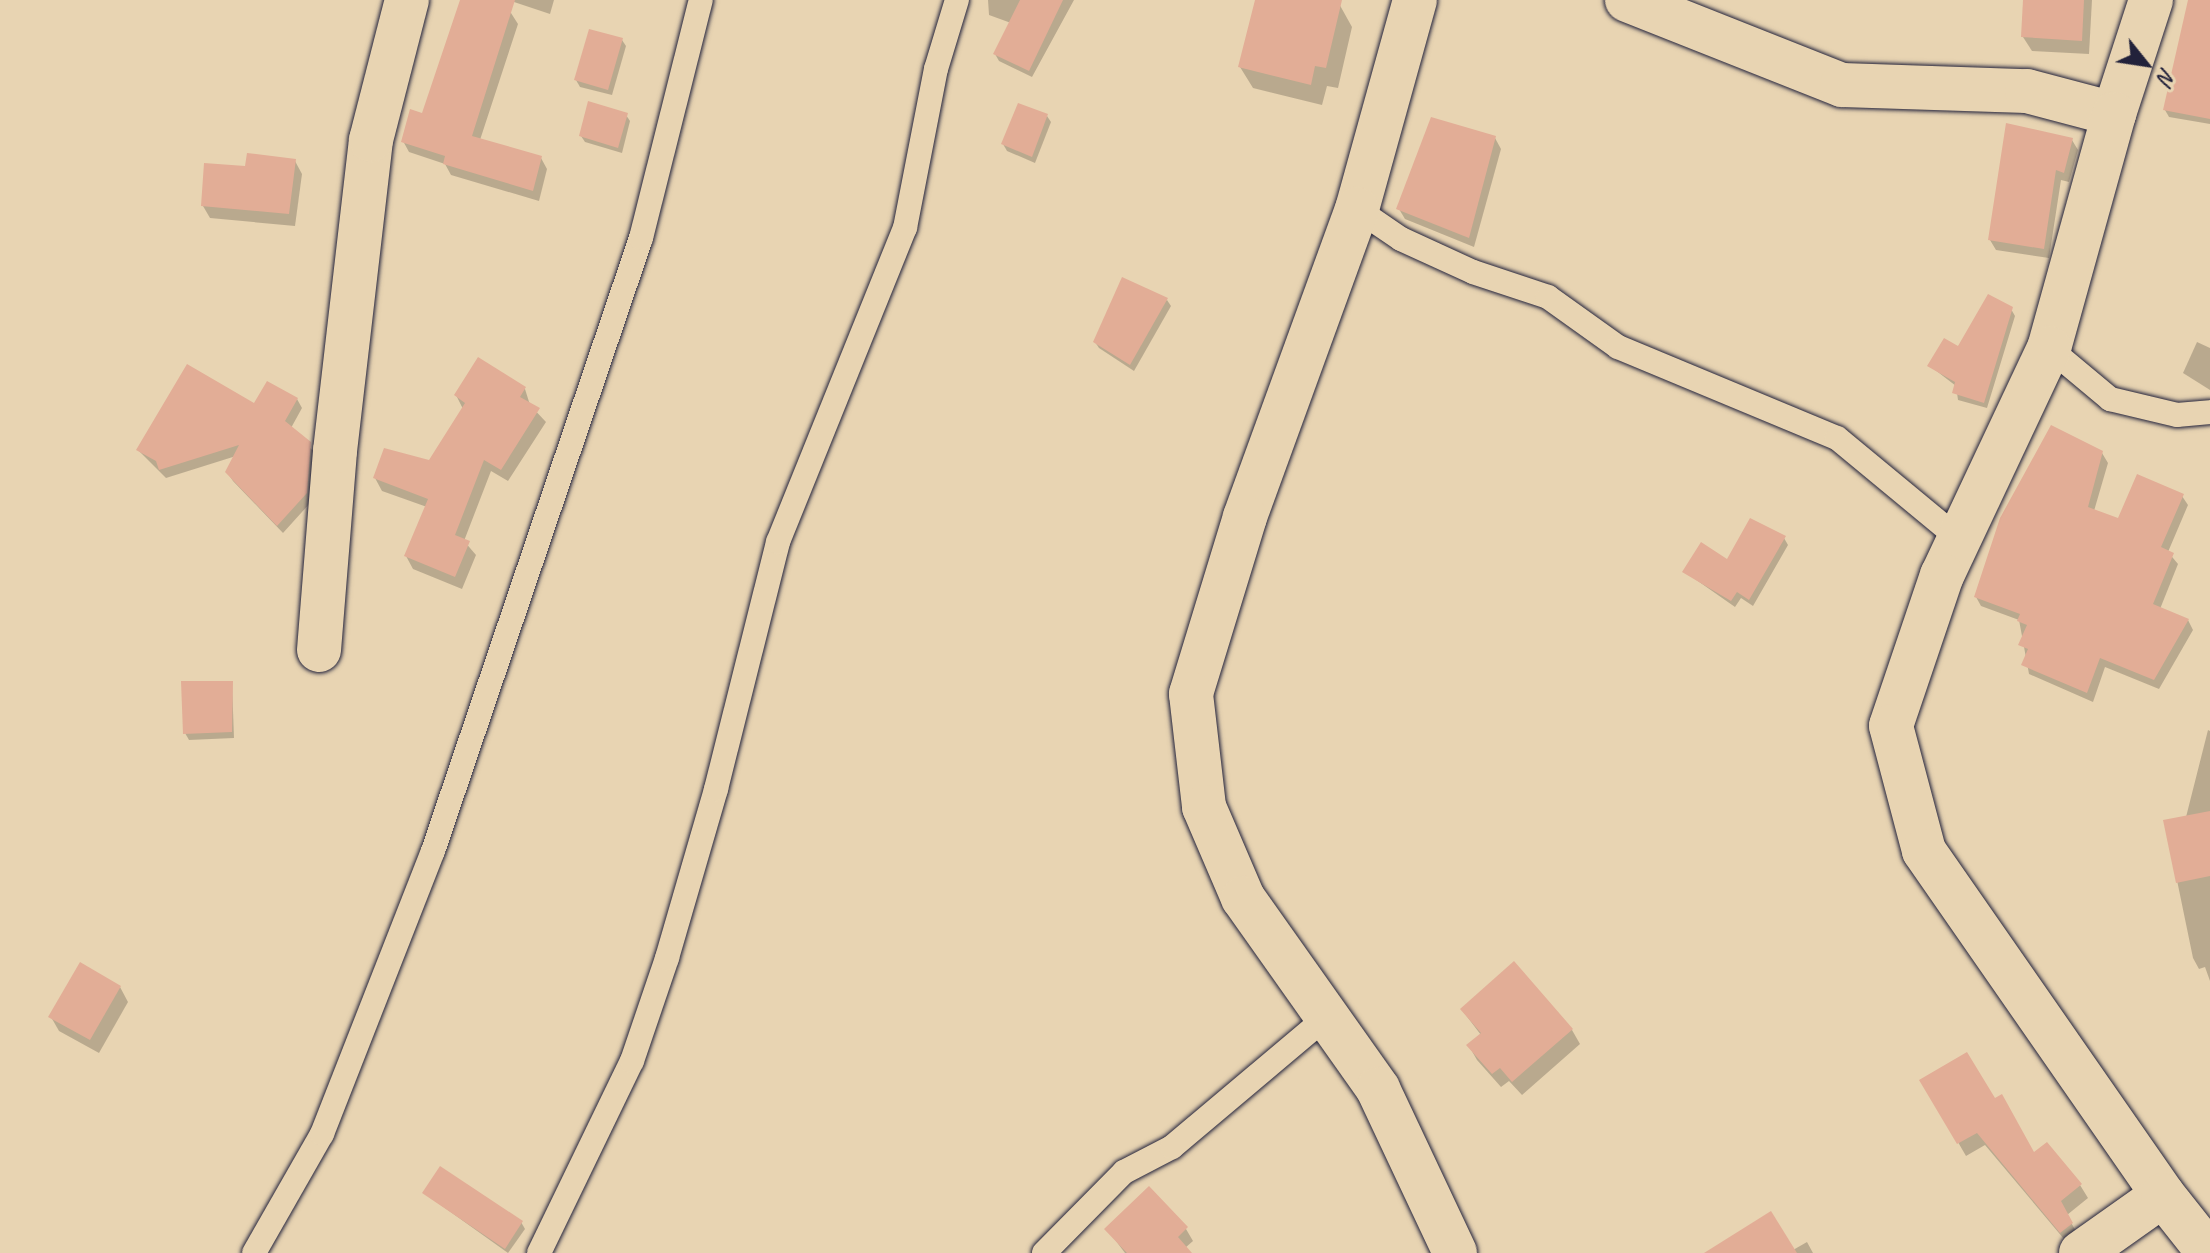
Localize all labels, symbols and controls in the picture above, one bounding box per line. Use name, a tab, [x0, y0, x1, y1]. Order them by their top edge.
north arrow	[2106, 24, 2186, 104]
text: N	[2151, 63, 2182, 89]

